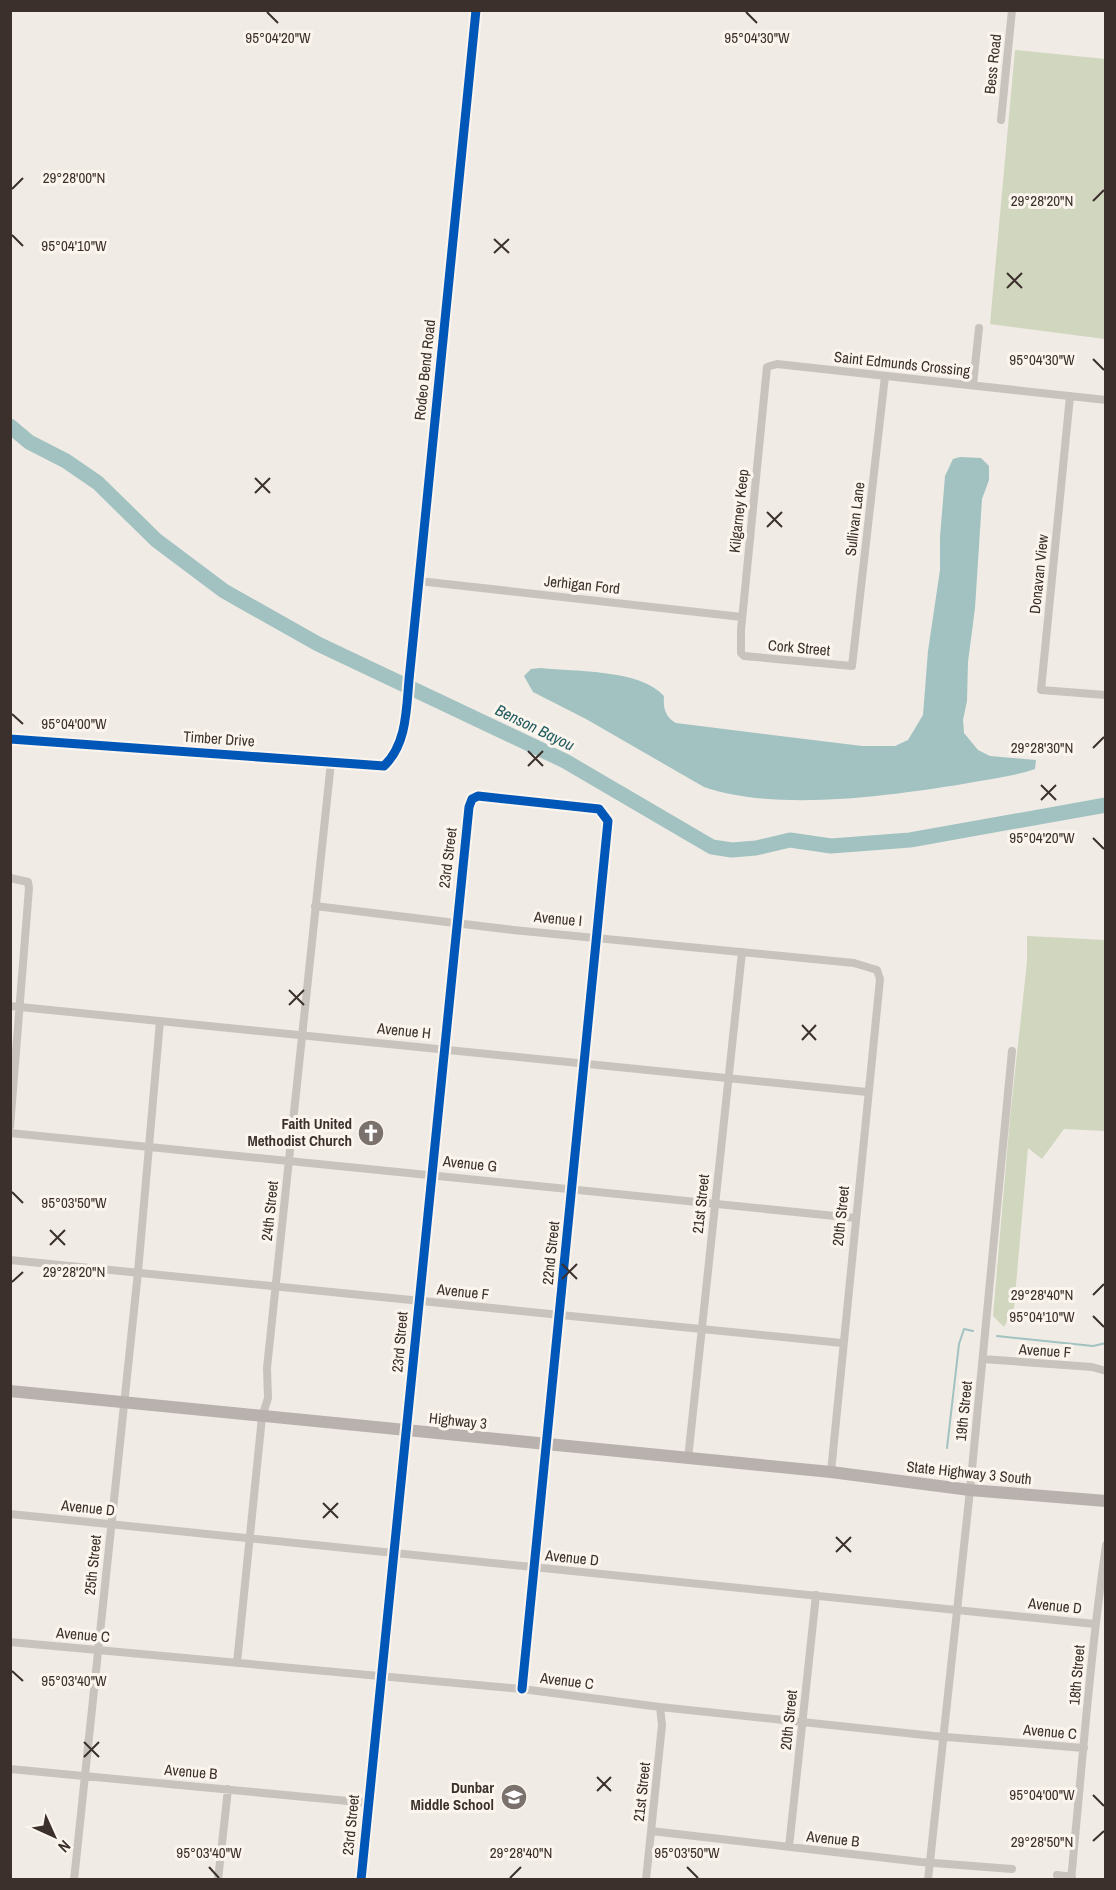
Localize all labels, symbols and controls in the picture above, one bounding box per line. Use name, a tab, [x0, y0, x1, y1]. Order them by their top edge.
text: 95°04'20"W	[245, 27, 311, 48]
text: 95°04'30"W	[724, 27, 790, 48]
street label: Bess Road	[979, 33, 1006, 95]
text: 29°28'00"N	[43, 167, 105, 188]
text: 29°28'20"N	[1011, 190, 1073, 211]
text: 95°04'10"W	[41, 235, 107, 256]
street label: Rodeo Bend Road	[409, 319, 440, 421]
street label: Saint Edmunds Crossing	[833, 346, 971, 381]
text: 95°04'30"W	[1009, 349, 1075, 370]
street label: Kilgarney Keep	[724, 468, 753, 554]
street label: Sullivan Lane	[840, 481, 869, 557]
street label: Donavan View	[1024, 533, 1053, 615]
street label: Jerhigan Ford	[543, 570, 621, 599]
street label: Cork Street	[767, 634, 832, 661]
water label: Benson Bayou	[492, 698, 578, 756]
text: 95°04'00"W	[41, 713, 107, 734]
street label: Timber Drive	[183, 726, 256, 751]
text: 29°28'30"N	[1011, 737, 1073, 758]
street label: 23rd Street	[433, 826, 462, 889]
text: 95°04'20"W	[1009, 827, 1075, 848]
street label: Avenue I	[532, 906, 583, 931]
street label: Avenue H	[375, 1017, 432, 1044]
place label: Faith United Methodist Church	[247, 1113, 352, 1151]
church icon: Faith United Methodist Church	[356, 1118, 386, 1148]
street label: Avenue G	[441, 1150, 498, 1177]
street label: 21st Street	[687, 1173, 714, 1235]
street label: 24th Street	[256, 1179, 283, 1242]
street label: 20th Street	[827, 1184, 854, 1247]
text: 95°03'50"W	[41, 1192, 107, 1213]
street label: 22nd Street	[537, 1220, 564, 1286]
text: 29°28'20"N	[43, 1261, 105, 1282]
street label: Avenue F	[435, 1278, 490, 1305]
text: 29°28'40"N	[1011, 1284, 1073, 1305]
text: 95°04'10"W	[1009, 1306, 1075, 1327]
street label: 23rd Street	[386, 1310, 413, 1373]
street label: Avenue F	[1017, 1338, 1072, 1363]
street label: 19th Street	[950, 1379, 977, 1442]
street label: Highway 3	[428, 1407, 488, 1434]
street label: State Highway 3 South	[905, 1455, 1033, 1490]
street label: Avenue D	[59, 1494, 116, 1521]
street label: 25th Street	[79, 1533, 106, 1596]
street label: Avenue D	[543, 1544, 600, 1571]
street label: Avenue D	[1026, 1592, 1083, 1619]
street label: Avenue C	[54, 1622, 111, 1647]
street label: 18th Street	[1063, 1643, 1090, 1706]
street label: Avenue C	[538, 1667, 595, 1694]
text: 95°03'40"W	[41, 1670, 107, 1691]
street label: 20th Street	[775, 1688, 802, 1751]
street label: Avenue C	[1021, 1719, 1078, 1744]
street label: Avenue B	[163, 1759, 218, 1784]
street label: 21st Street	[628, 1761, 655, 1823]
place label: Dunbar Middle School	[411, 1777, 494, 1815]
school or university icon: Dunbar Middle School	[499, 1782, 529, 1812]
text: 95°04'00"W	[1009, 1784, 1075, 1805]
street label: 23rd Street	[337, 1793, 364, 1856]
north arrow	[24, 1806, 84, 1866]
street label: Avenue B	[805, 1825, 861, 1852]
text: 29°28'50"N	[1011, 1831, 1073, 1852]
text: N	[53, 1835, 76, 1858]
text: 95°03'40"W	[176, 1842, 242, 1863]
text: 29°28'40"N	[490, 1842, 552, 1863]
text: 95°03'50"W	[654, 1842, 720, 1863]

